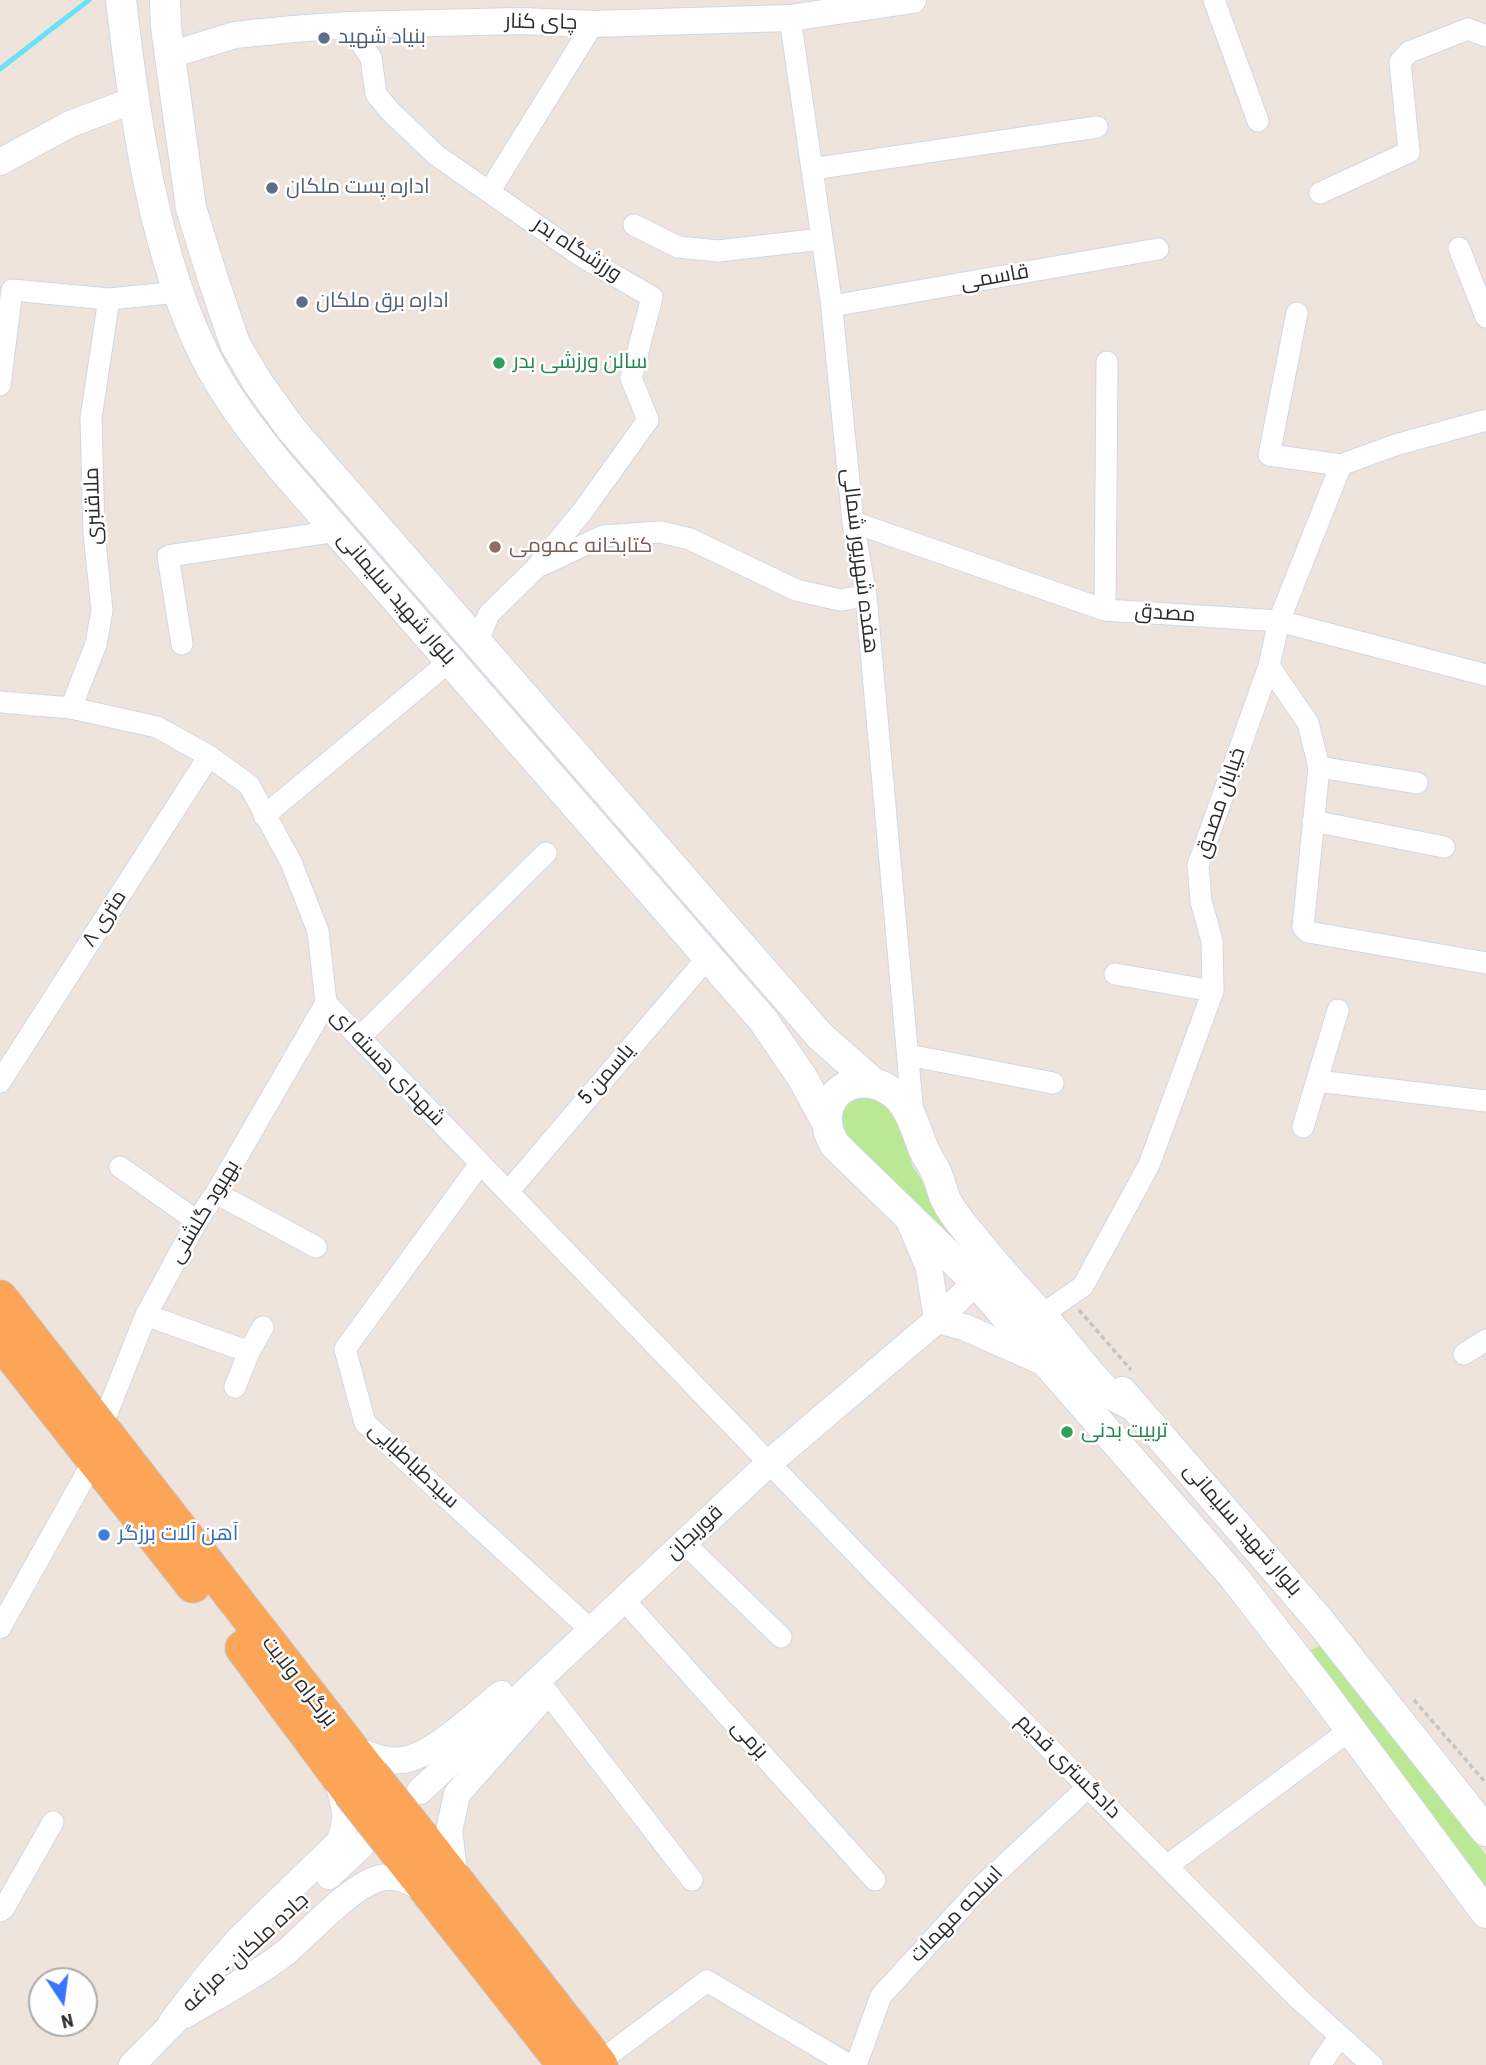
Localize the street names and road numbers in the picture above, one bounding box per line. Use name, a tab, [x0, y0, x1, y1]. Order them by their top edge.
street label: چای کنار	[505, 10, 577, 36]
street label: ورزشگاه بدر	[528, 212, 626, 288]
street label: قاسمی	[959, 260, 1031, 296]
street label: ملاقنبری	[80, 467, 108, 545]
street label: هفده شهریور شمالی	[835, 467, 883, 655]
street label: بلوار شهید سلیمانی	[331, 527, 461, 671]
street label: مصدق	[1134, 599, 1196, 629]
street label: خیابان مصدق	[1190, 744, 1252, 862]
street label: ۸ متری	[77, 886, 133, 952]
street label: شهدای هسته ای	[324, 1004, 450, 1132]
street label: یاسمن 5	[573, 1039, 641, 1111]
street label: بهبود گلشنی	[164, 1156, 246, 1268]
street label: سیدطباطبایی	[362, 1418, 464, 1514]
street label: بلوار شهید سلیمانی	[1177, 1458, 1307, 1602]
street label: قوریجان	[661, 1500, 729, 1566]
street label: بزرگراه ولایت	[256, 1632, 342, 1732]
street label: دادگستری قدیم	[1010, 1709, 1126, 1825]
street label: بزمی	[725, 1715, 773, 1765]
street label: اسلحه مهمات	[905, 1862, 1009, 1968]
street label: جاده ملکان - مراغه	[177, 1888, 315, 2018]

